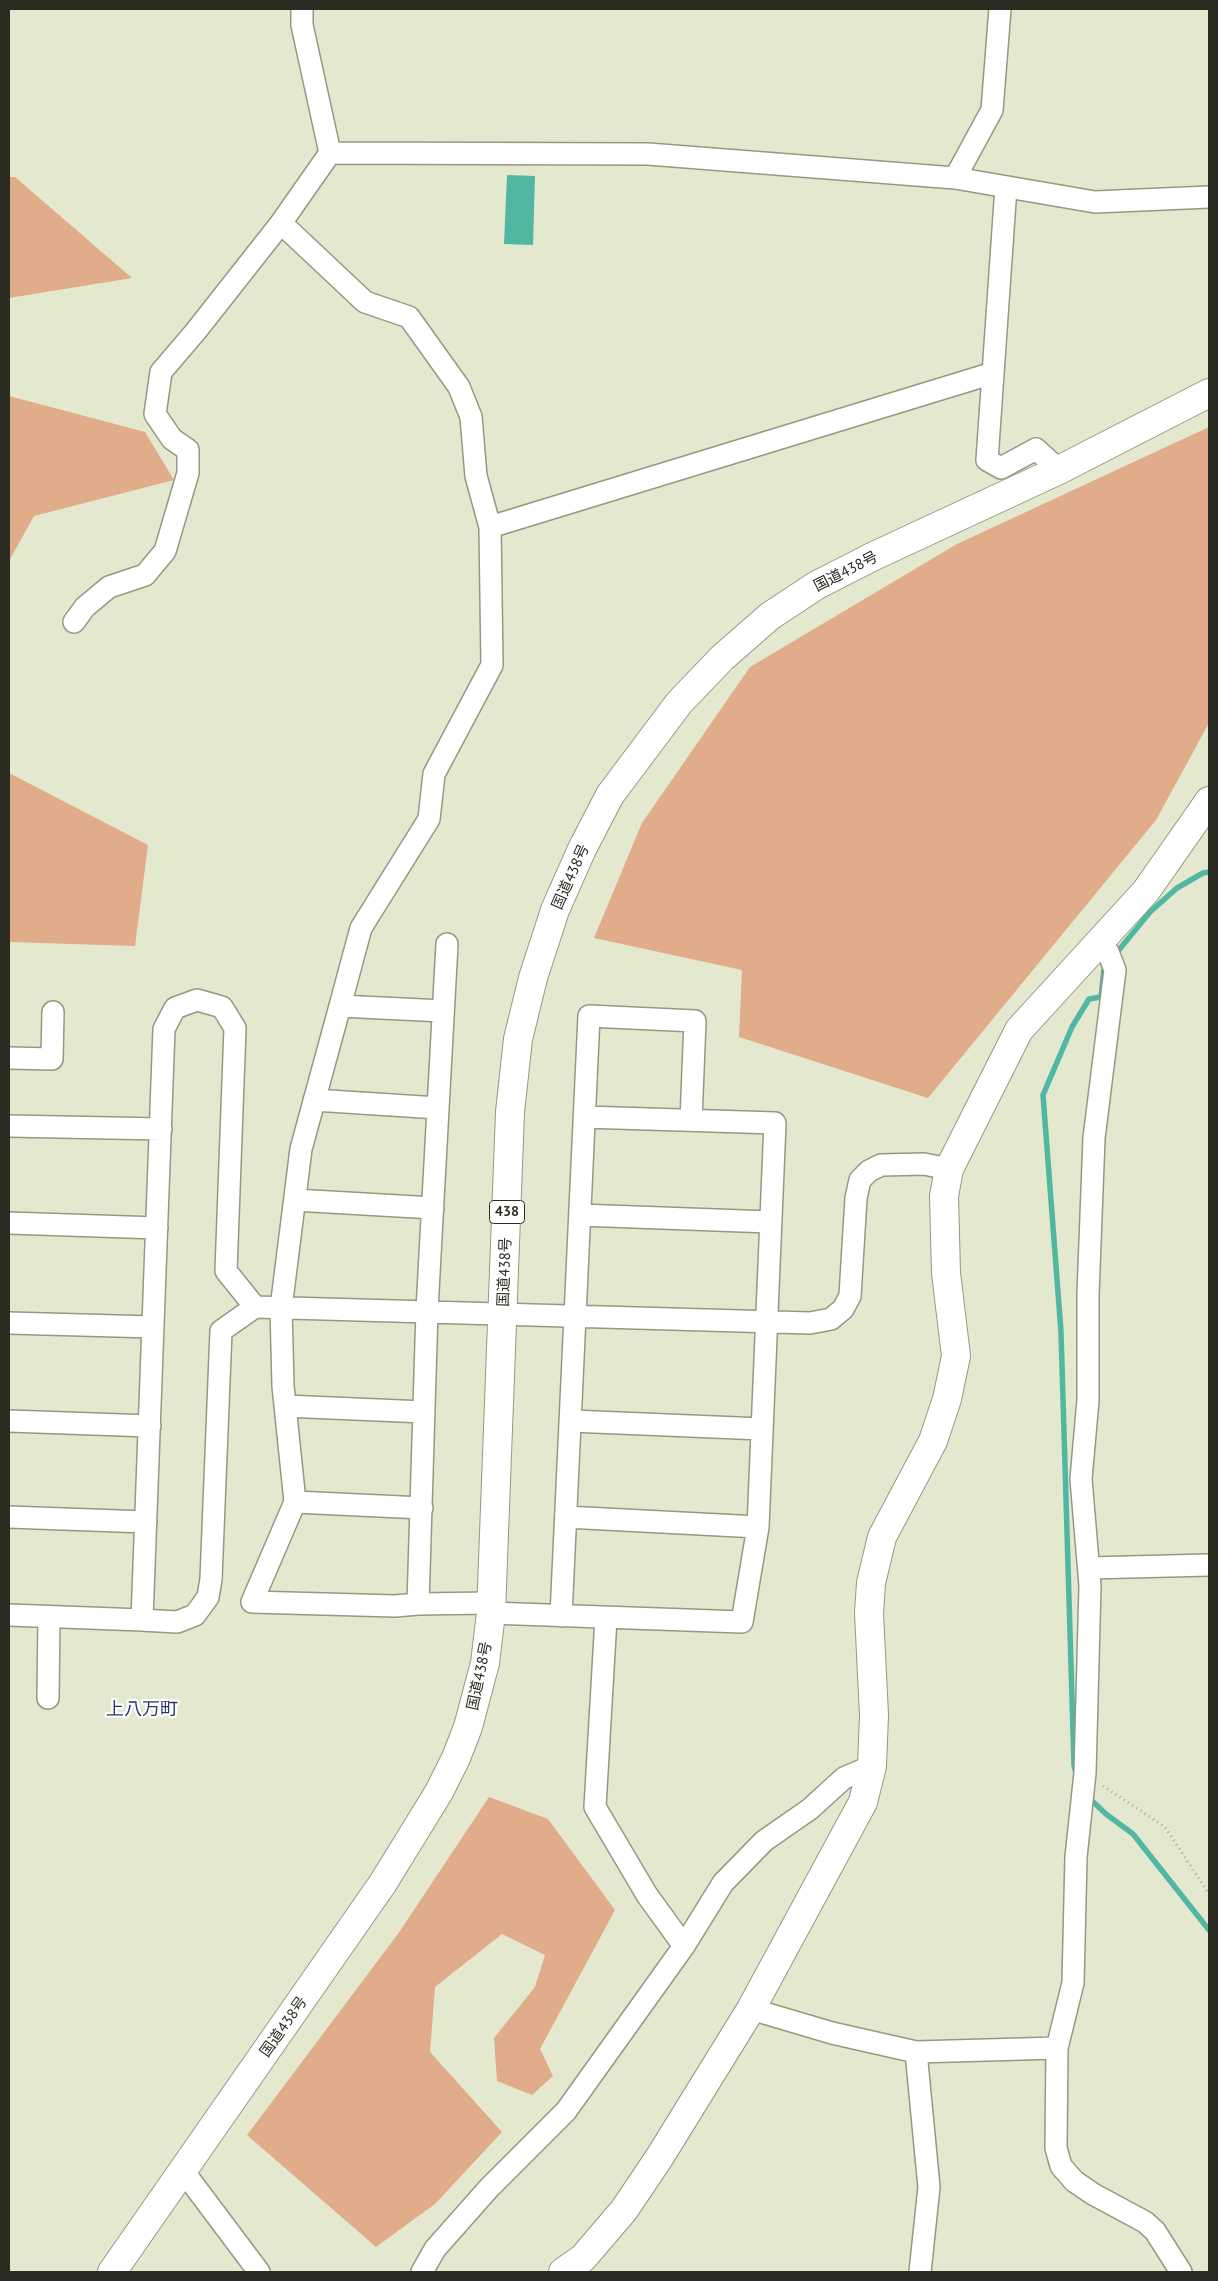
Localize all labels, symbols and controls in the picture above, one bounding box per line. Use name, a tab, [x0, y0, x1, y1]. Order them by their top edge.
street label: 国道438号	[811, 548, 881, 596]
street label: 国道438号	[549, 842, 593, 912]
road number: 438	[490, 1200, 524, 1224]
street label: 国道438号	[495, 1237, 515, 1307]
street label: 国道438号	[464, 1640, 496, 1712]
district label: 上八万町	[106, 1699, 178, 1721]
street label: 国道438号	[257, 1993, 311, 2061]

